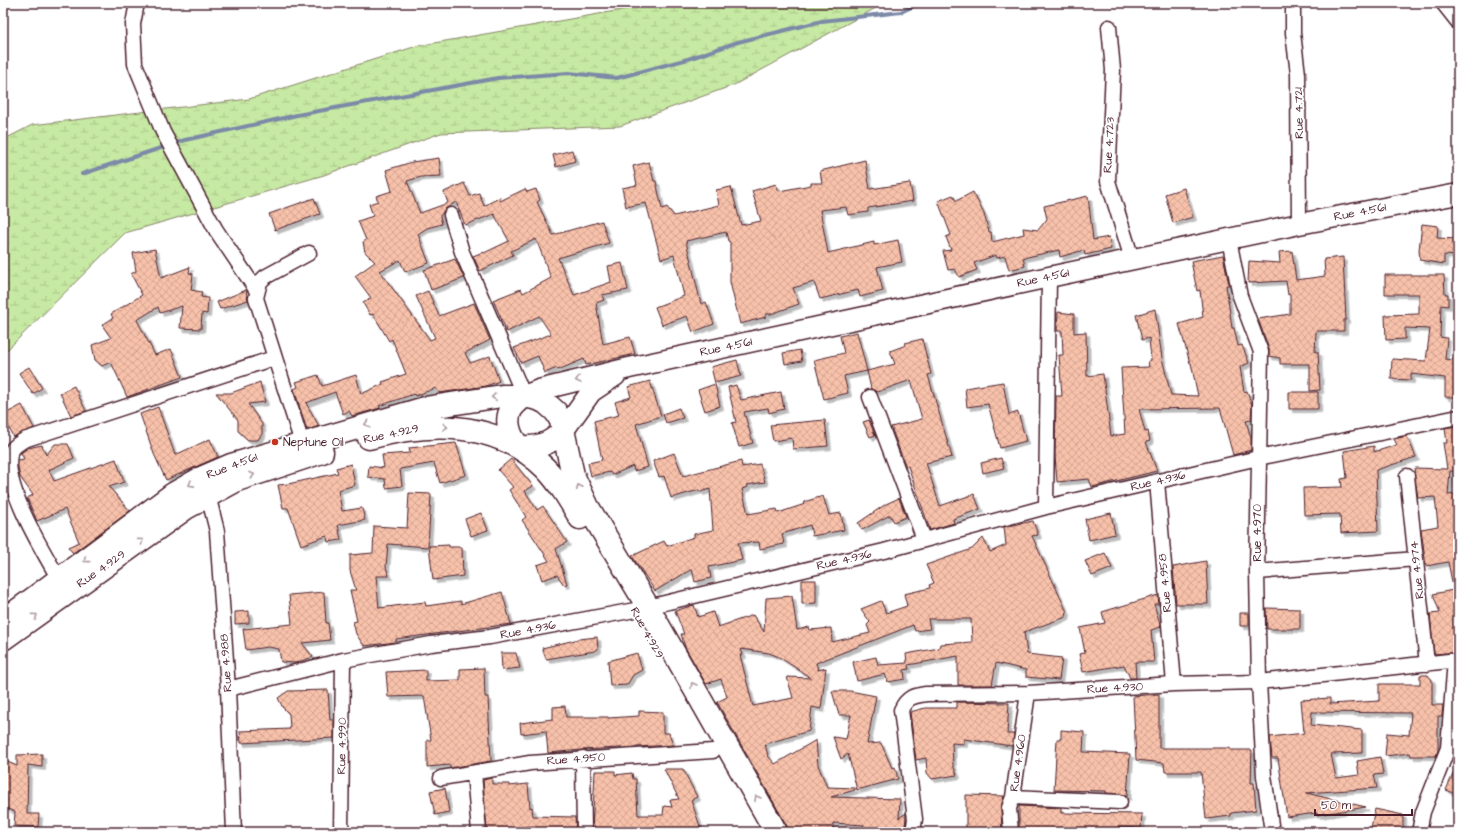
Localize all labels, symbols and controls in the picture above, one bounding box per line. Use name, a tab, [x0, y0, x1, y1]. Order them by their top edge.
street label: Rue 4.721	[1290, 87, 1308, 139]
street label: Rue 4.723	[1099, 117, 1119, 173]
street label: Rue 4.561	[1332, 198, 1388, 225]
street label: Rue 4.561	[1015, 264, 1071, 292]
street label: Rue 4.561	[698, 333, 754, 361]
one-way arrow	[575, 376, 581, 384]
one-way arrow	[491, 393, 497, 402]
one-way arrow	[363, 419, 370, 428]
street label: Rue 4.929	[362, 420, 420, 448]
one-way arrow	[442, 423, 448, 432]
place label: Neptune Oil	[283, 434, 344, 451]
marker: Neptune Oil	[270, 437, 280, 447]
street label: Rue 4.561	[204, 448, 260, 483]
street label: Rue 4.936	[1129, 466, 1188, 496]
one-way arrow	[249, 472, 256, 480]
one-way arrow	[188, 479, 195, 486]
one-way arrow	[576, 484, 584, 492]
street label: Rue 4.970	[1249, 504, 1266, 562]
one-way arrow	[136, 539, 143, 546]
street label: Rue 4.974	[1406, 540, 1428, 600]
street label: Rue 4.936	[815, 545, 874, 575]
street label: Rue 4.929	[73, 546, 129, 592]
street label: Rue 4.958	[1154, 553, 1176, 613]
one-way arrow	[83, 555, 90, 563]
street label: Rue 4.929	[626, 604, 668, 662]
one-way arrow	[30, 614, 37, 621]
street label: Rue 4.936	[499, 616, 558, 644]
street label: Rue 4.988	[215, 633, 237, 693]
street label: Rue 4.930	[1086, 678, 1144, 698]
one-way arrow	[690, 682, 697, 689]
street label: Rue 4.990	[333, 717, 351, 775]
street label: Rue 4.960	[1006, 733, 1030, 793]
street label: Rue 4.950	[546, 748, 606, 770]
scale bar	[1315, 791, 1412, 817]
one-way arrow	[754, 795, 761, 802]
text: 50 m	[1321, 797, 1352, 814]

